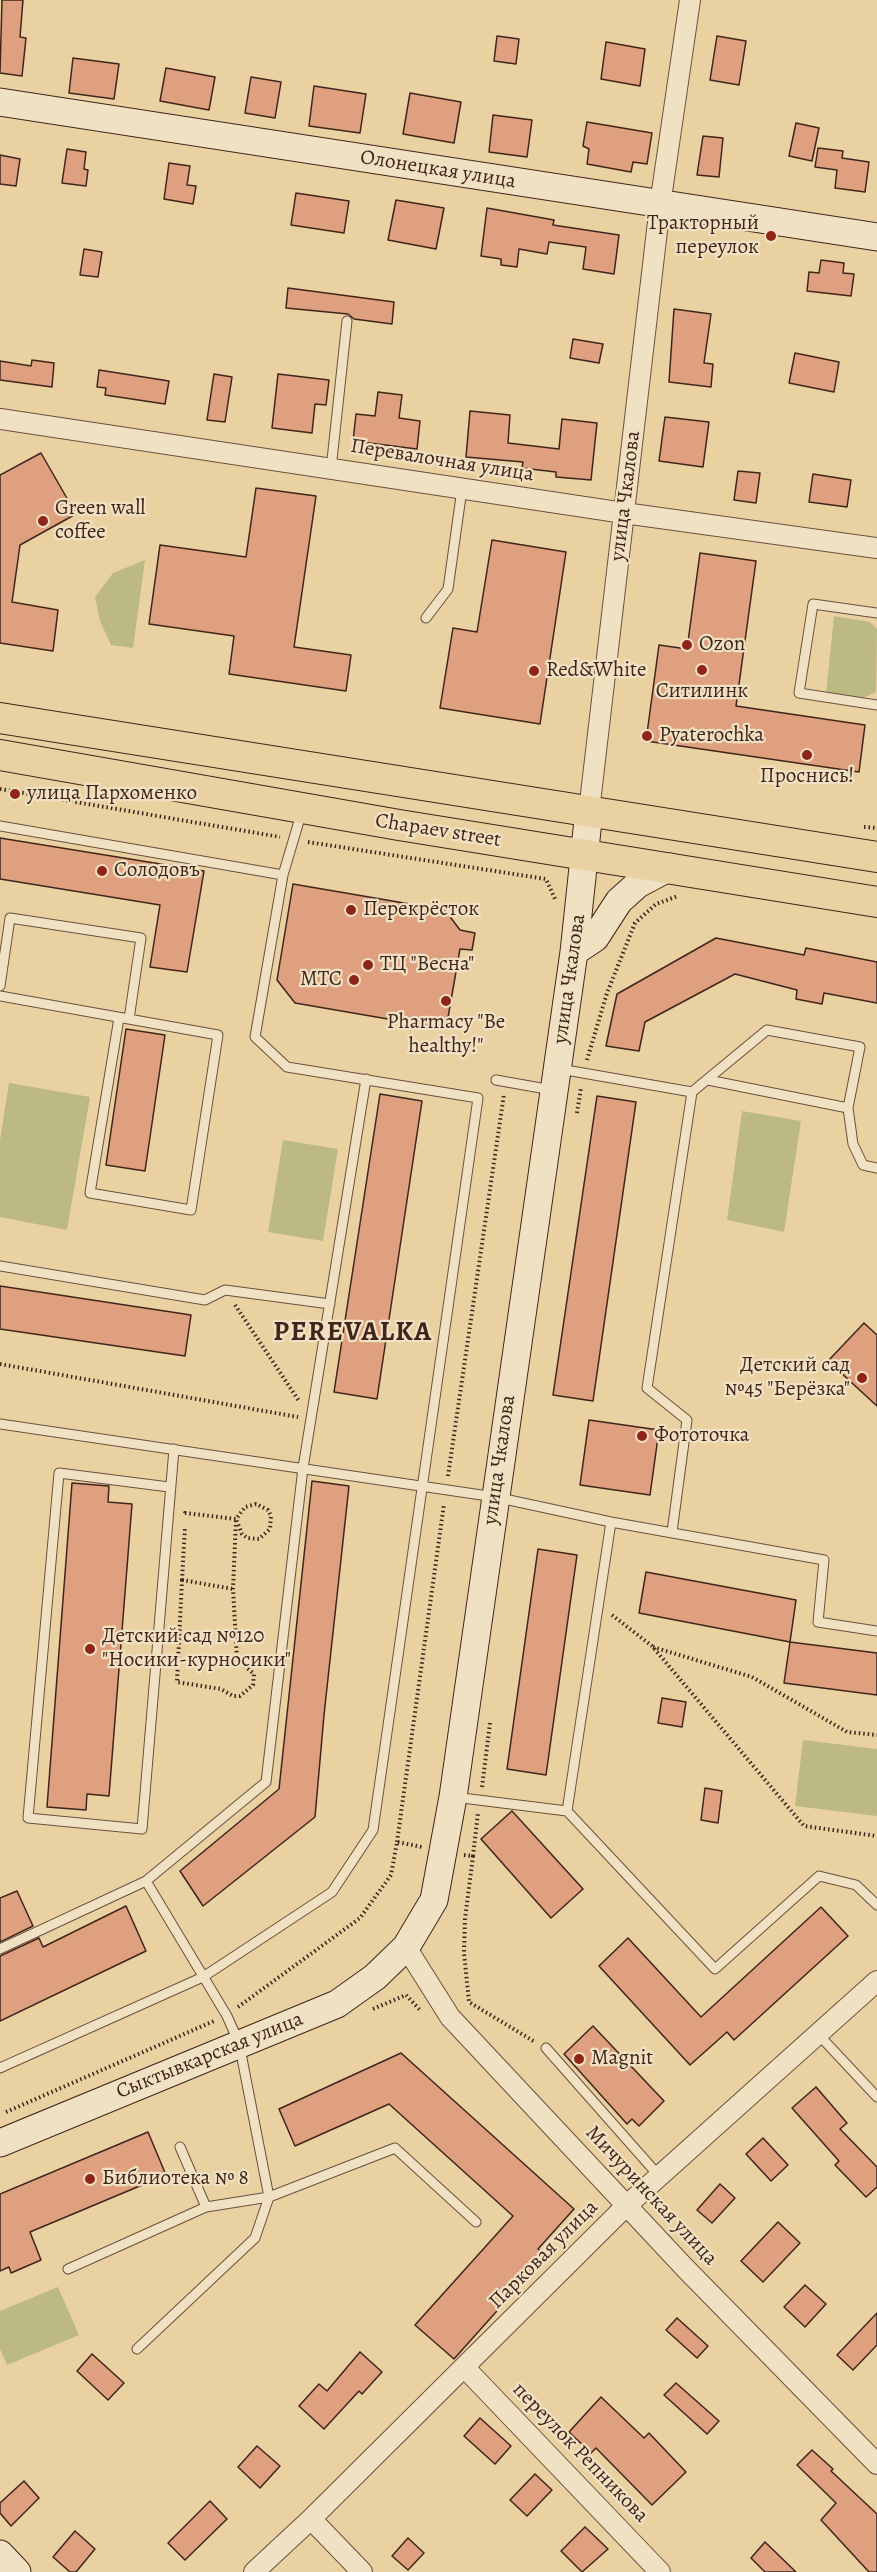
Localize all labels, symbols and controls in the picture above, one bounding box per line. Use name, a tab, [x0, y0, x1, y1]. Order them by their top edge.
street label: Олонецкая улица	[358, 145, 518, 195]
place label: Тракторный переулок	[647, 211, 759, 261]
marker: Тракторный переулок	[764, 229, 778, 243]
street label: улица Чкалова	[606, 429, 646, 563]
street label: Перевалочная улица	[349, 434, 535, 488]
place label: Green wall coffee	[55, 496, 145, 546]
marker: Green wall coffee	[36, 514, 50, 528]
place label: Ozon	[699, 632, 745, 658]
marker: Ozon	[680, 638, 694, 652]
place label: Red&White	[546, 658, 646, 684]
marker: Ситилинк	[695, 663, 709, 677]
marker: Red&White	[527, 664, 541, 678]
place label: Ситилинк	[656, 679, 748, 705]
place label: Pyaterochka	[659, 723, 764, 749]
marker: Pyaterochka	[640, 729, 654, 743]
marker: Проснись!	[800, 748, 814, 762]
place label: Проснись!	[760, 764, 854, 790]
place label: улица Пархоменко	[27, 781, 197, 807]
marker: улица Пархоменко	[8, 787, 22, 801]
street label: Chapaev street	[373, 809, 503, 853]
place label: Солодовъ	[114, 858, 200, 884]
marker: Солодовъ	[95, 864, 109, 878]
place label: Перекрёсток	[363, 897, 479, 923]
marker: Перекрёсток	[344, 903, 358, 917]
street label: улица Чкалова	[548, 912, 592, 1046]
place label: ТЦ "Весна"	[380, 952, 474, 978]
marker: ТЦ "Весна"	[361, 958, 375, 972]
place label: МТС	[300, 967, 342, 993]
marker: МТС	[347, 973, 361, 987]
marker: Pharmacy "Be healthy!"	[439, 994, 453, 1008]
place label: Pharmacy "Be healthy!"	[387, 1010, 505, 1060]
district label: PEREVALKA	[273, 1317, 433, 1349]
place label: Детский сад №45 "Берёзка"	[725, 1353, 850, 1403]
marker: Детский сад №45 "Берёзка"	[855, 1371, 869, 1385]
street label: улица Чкалова	[478, 1393, 522, 1527]
place label: Фототочка	[654, 1423, 750, 1449]
marker: Фототочка	[635, 1429, 649, 1443]
place label: Детский сад №120 "Носики-курносики"	[102, 1624, 291, 1674]
marker: Детский сад №120 "Носики-курносики"	[83, 1642, 97, 1656]
street label: Сыктывкарская улица	[113, 2007, 307, 2105]
place label: Magnit	[591, 2046, 653, 2072]
marker: Magnit	[572, 2052, 586, 2066]
street label: Мичуринская улица	[580, 2121, 722, 2271]
place label: Библиотека № 8	[102, 2166, 249, 2192]
marker: Библиотека № 8	[83, 2172, 97, 2186]
street label: Парковая улица	[484, 2195, 604, 2315]
street label: переулок Репникова	[507, 2378, 653, 2528]

